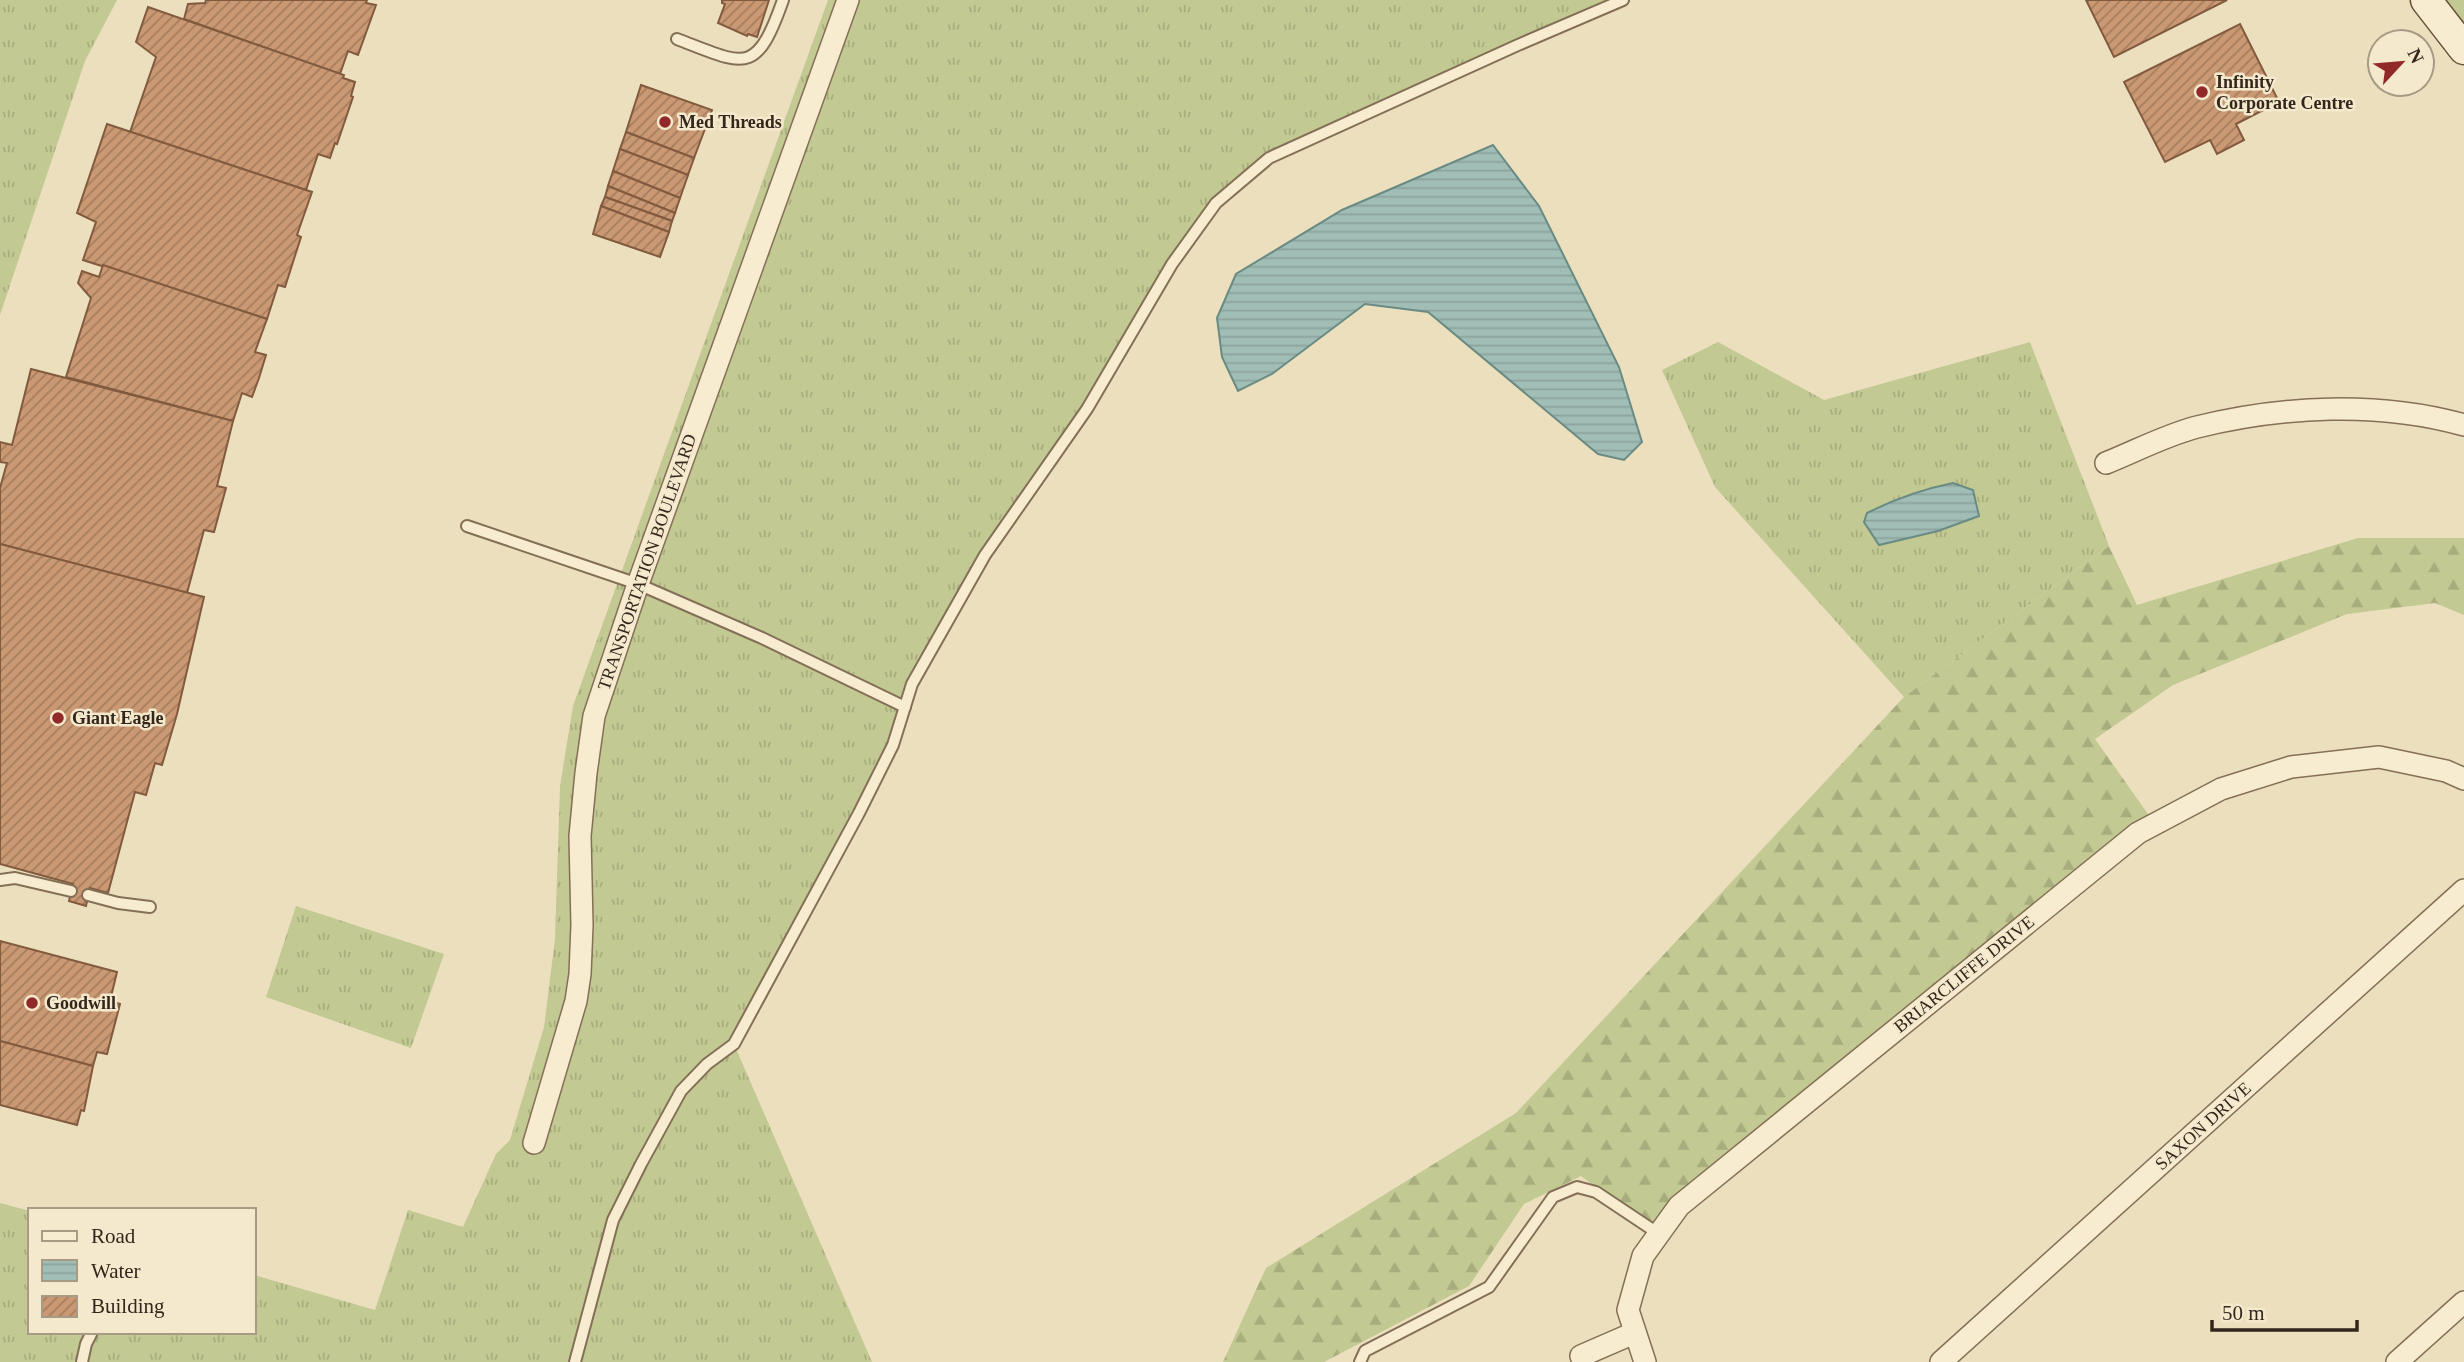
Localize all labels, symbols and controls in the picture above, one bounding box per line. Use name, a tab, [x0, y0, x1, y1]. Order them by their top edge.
north arrow	[2366, 28, 2436, 98]
text: N	[2403, 45, 2428, 67]
place label: Infinity Corporate Centre	[2216, 72, 2353, 113]
marker: Infinity Corporate Centre	[2194, 84, 2210, 100]
place label: Med Threads	[679, 112, 782, 132]
marker: Med Threads	[657, 114, 673, 130]
street label: TRANSPORTATION BOULEVARD	[594, 431, 700, 693]
place label: Giant Eagle	[72, 708, 164, 728]
marker: Giant Eagle	[50, 710, 66, 726]
street label: BRIARCLIFFE DRIVE	[1890, 911, 2038, 1037]
place label: Goodwill	[46, 993, 116, 1013]
marker: Goodwill	[24, 995, 40, 1011]
street label: SAXON DRIVE	[2151, 1078, 2255, 1174]
legend	[28, 1208, 256, 1334]
text: Road	[91, 1224, 136, 1248]
text: Water	[91, 1259, 141, 1283]
scale bar	[2212, 1288, 2357, 1332]
text: Building	[91, 1294, 165, 1318]
text: 50 m	[2222, 1301, 2265, 1325]

